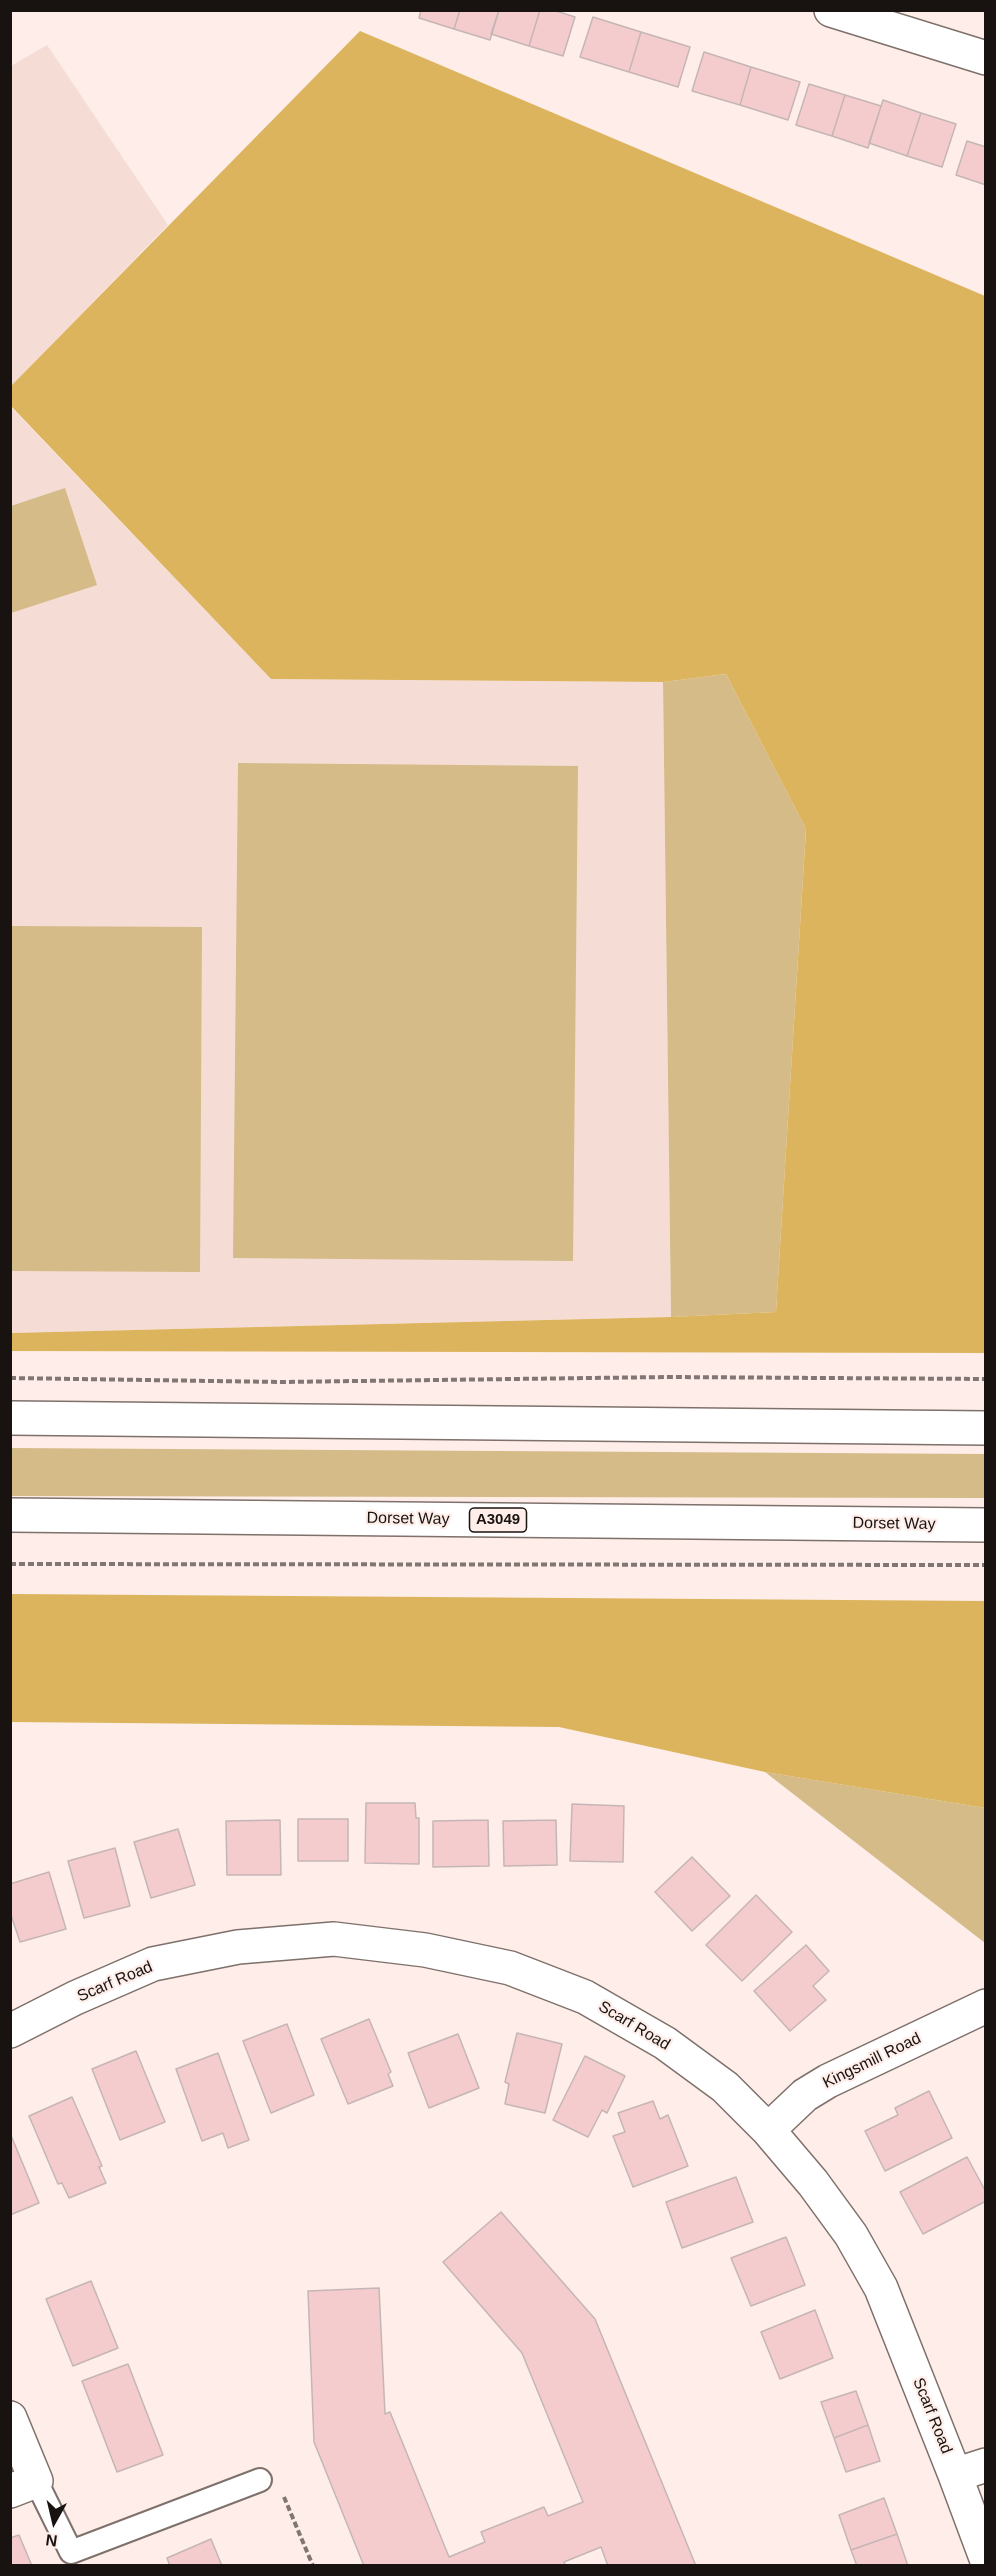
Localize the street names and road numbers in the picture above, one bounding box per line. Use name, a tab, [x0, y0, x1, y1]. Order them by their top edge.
road number: A3049	[470, 1508, 526, 1532]
street label: Dorset Way	[366, 1509, 450, 1529]
street label: Dorset Way	[852, 1514, 936, 1534]
street label: Scarf Road	[74, 1958, 156, 2006]
street label: Scarf Road	[595, 1997, 673, 2055]
street label: Kingsmill Road	[820, 2029, 924, 2093]
street label: Scarf Road	[908, 2375, 956, 2457]

